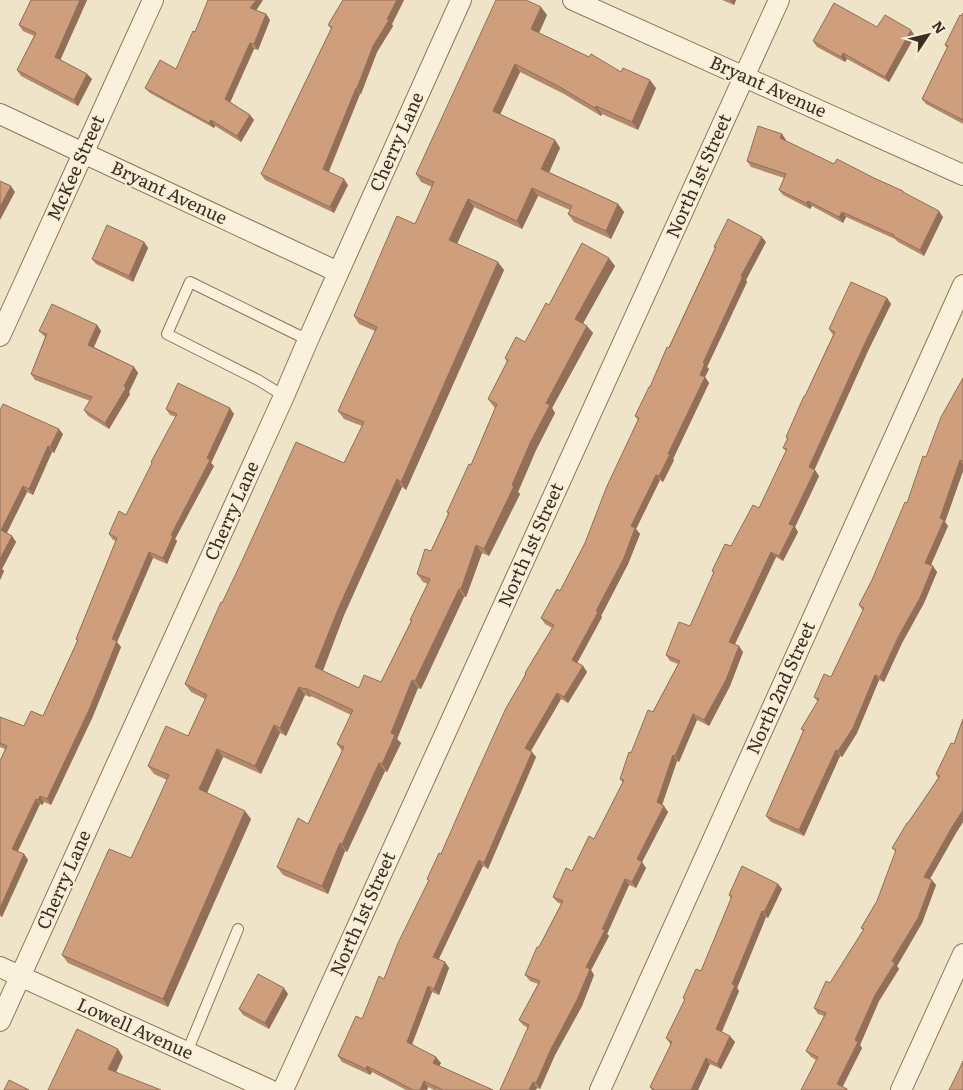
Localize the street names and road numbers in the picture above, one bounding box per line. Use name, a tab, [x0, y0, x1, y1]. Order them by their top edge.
street label: Bryant Avenue	[706, 48, 831, 123]
street label: Cherry Lane	[362, 87, 430, 196]
street label: North 1st Street	[658, 108, 737, 242]
street label: McKee Street	[39, 109, 110, 225]
street label: Bryant Avenue	[107, 153, 232, 230]
street label: Cherry Lane	[197, 456, 265, 565]
street label: North 1st Street	[490, 477, 569, 611]
street label: North 2nd Street	[738, 616, 821, 758]
street label: Cherry Lane	[29, 825, 97, 934]
street label: North 1st Street	[322, 846, 401, 980]
street label: Lowell Avenue	[73, 990, 198, 1065]

